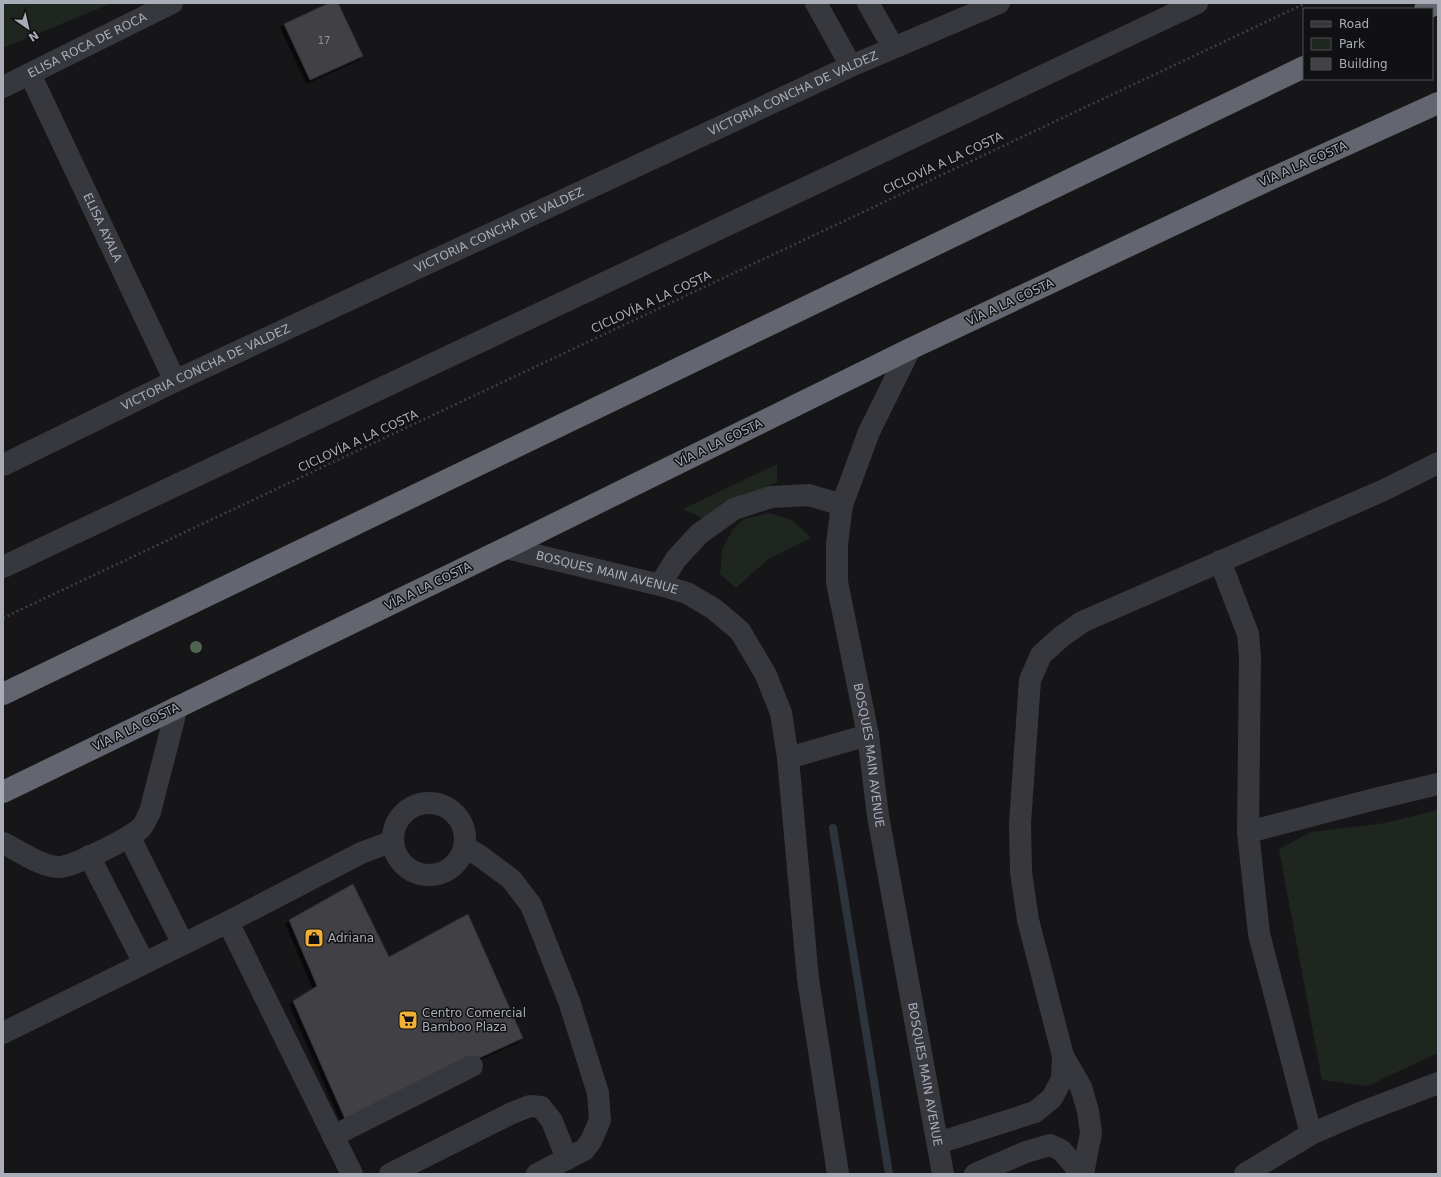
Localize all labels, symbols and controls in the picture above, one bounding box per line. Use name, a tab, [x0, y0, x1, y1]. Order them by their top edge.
north arrow	[8, 8, 48, 48]
legend	[1303, 8, 1433, 80]
street label: ELISA ROCA DE ROCA	[25, 9, 150, 81]
text: Road	[1339, 17, 1369, 31]
text: N	[26, 28, 41, 44]
house number: 17	[318, 35, 330, 46]
text: Park	[1339, 37, 1365, 51]
street label: VICTORIA CONCHA DE VALDEZ	[706, 48, 880, 139]
text: Building	[1339, 57, 1388, 71]
street label: CICLOVÍA A LA COSTA	[880, 128, 1006, 197]
street label: VÍA A LA COSTA	[1256, 137, 1350, 190]
street label: VICTORIA CONCHA DE VALDEZ	[412, 184, 586, 275]
street label: ELISA AYALA	[80, 191, 125, 265]
street label: CICLOVÍA A LA COSTA	[588, 267, 714, 336]
street label: VÍA A LA COSTA	[964, 274, 1057, 328]
street label: VICTORIA CONCHA DE VALDEZ	[119, 321, 292, 413]
street label: CICLOVÍA A LA COSTA	[295, 406, 421, 475]
street label: VÍA A LA COSTA	[673, 415, 765, 470]
street label: BOSQUES MAIN AVENUE	[535, 548, 680, 597]
street label: VÍA A LA COSTA	[382, 558, 474, 613]
street label: BOSQUES MAIN AVENUE	[851, 682, 887, 829]
street label: VÍA A LA COSTA	[90, 699, 182, 754]
shop icon: Adriana	[303, 927, 325, 949]
place label: Adriana	[328, 931, 374, 945]
street label: BOSQUES MAIN AVENUE	[905, 1001, 945, 1147]
place label: Centro Comercial Bamboo Plaza	[422, 1006, 526, 1034]
supermarket icon: Centro Comercial Bamboo Plaza	[397, 1009, 419, 1031]

